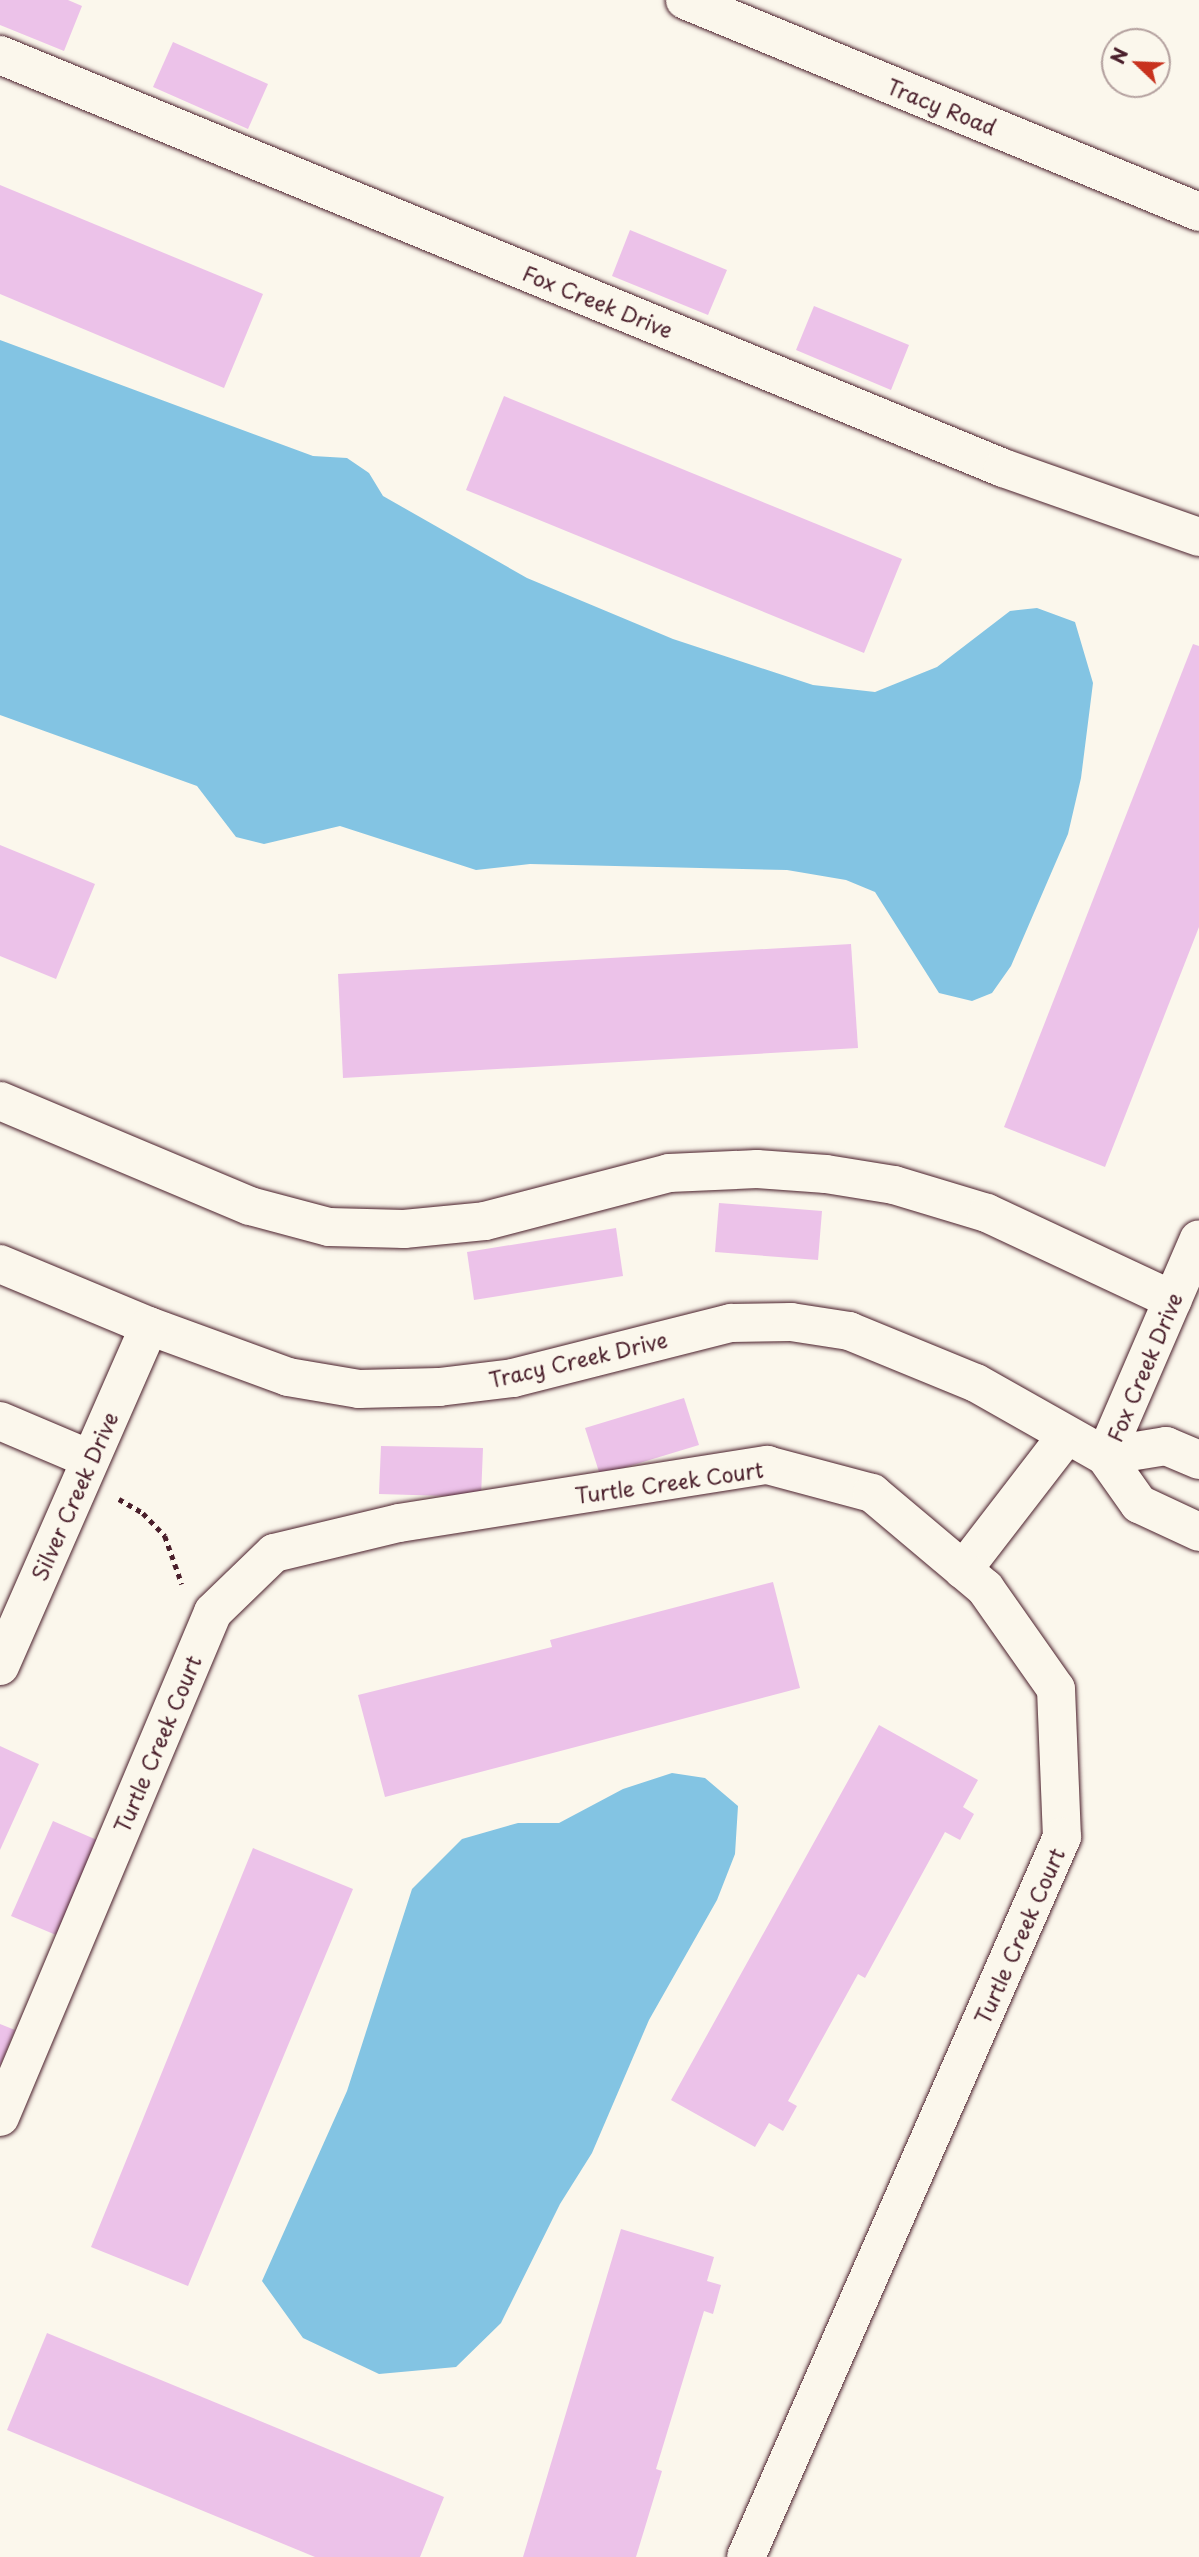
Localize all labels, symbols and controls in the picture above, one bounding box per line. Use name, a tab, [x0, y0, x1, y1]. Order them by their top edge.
north arrow	[1101, 28, 1171, 98]
text: N	[1103, 43, 1134, 68]
street label: Tracy Road	[884, 73, 1000, 139]
street label: Fox Creek Drive	[518, 259, 678, 343]
street label: Fox Creek Drive	[1101, 1287, 1187, 1447]
street label: Tracy Creek Drive	[485, 1326, 671, 1392]
street label: Silver Creek Drive	[25, 1406, 123, 1586]
street label: Turtle Creek Court	[571, 1456, 767, 1508]
street label: Turtle Creek Court	[108, 1650, 206, 1838]
street label: Turtle Creek Court	[968, 1842, 1070, 2030]

